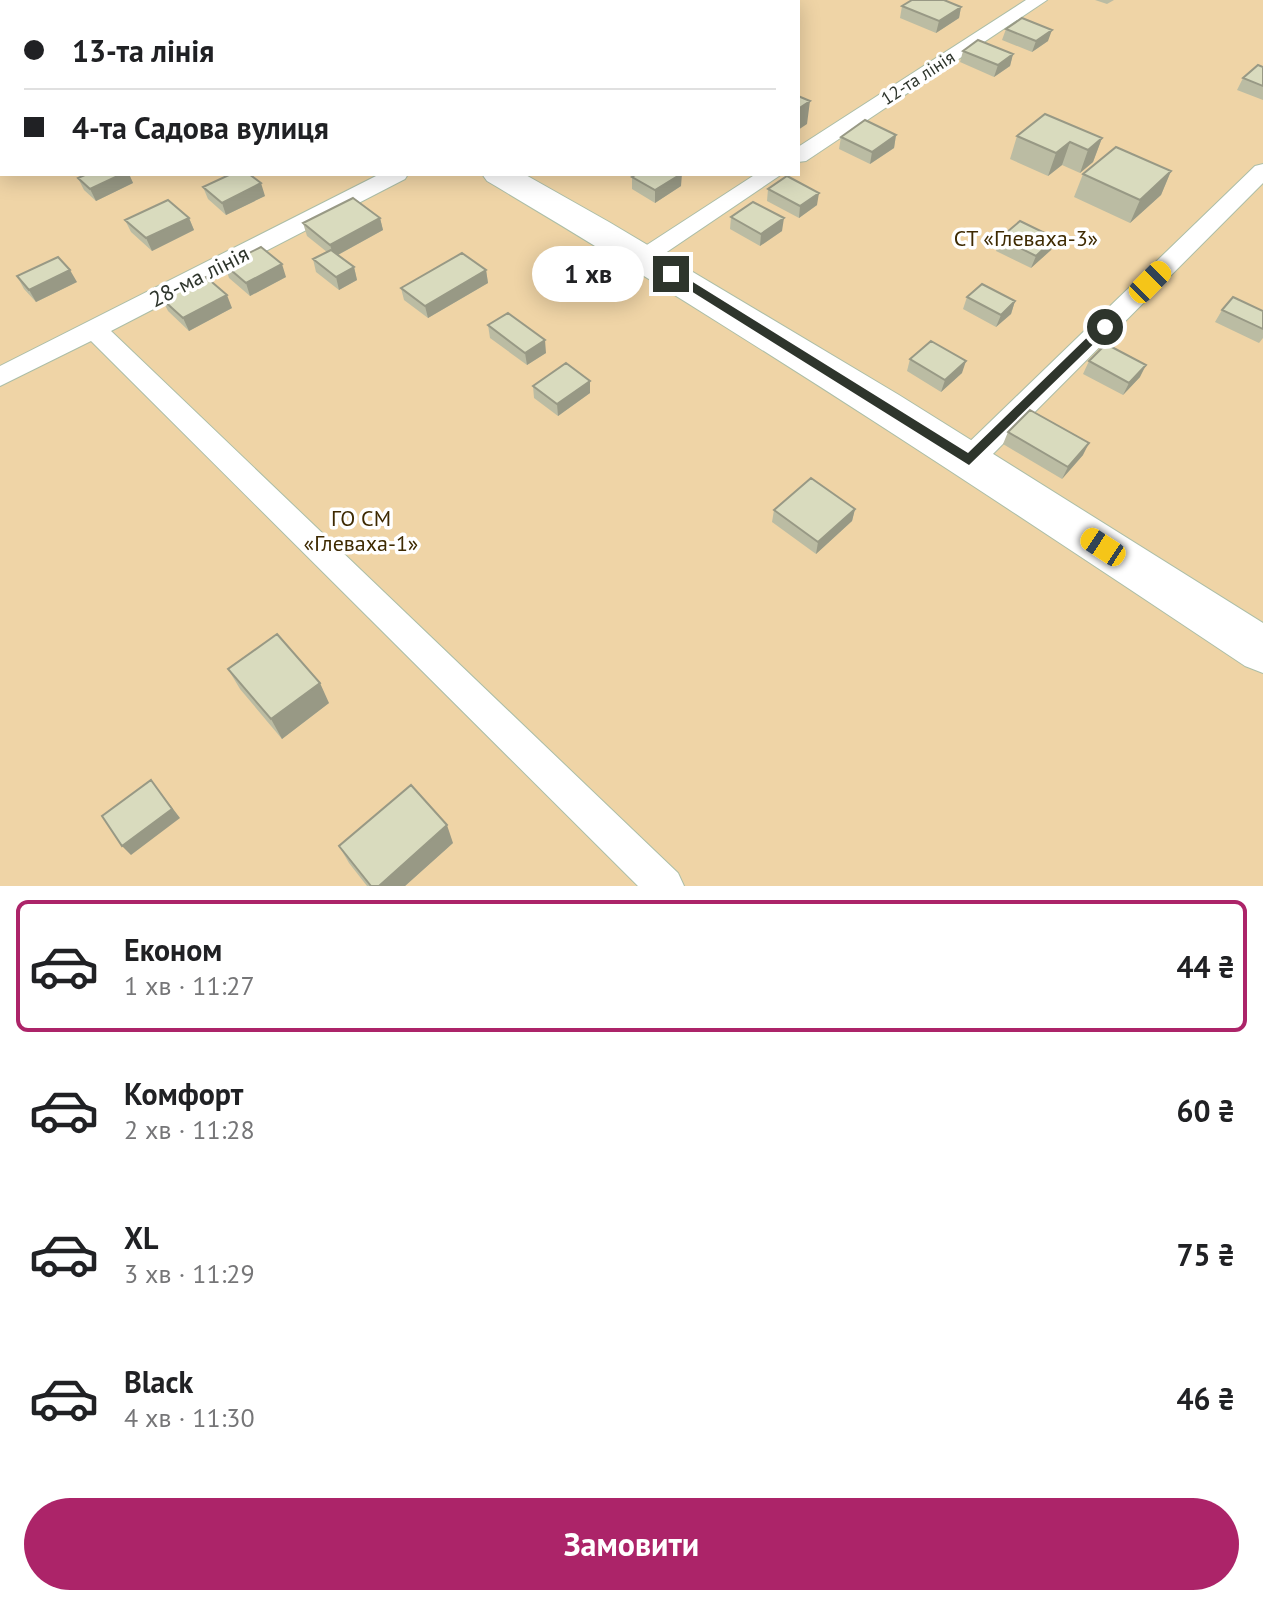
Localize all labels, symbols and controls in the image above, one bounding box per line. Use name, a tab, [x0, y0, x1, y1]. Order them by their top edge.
text: 13-та лінія	[72, 31, 214, 70]
street label: 12-та лінія	[876, 45, 959, 110]
text: 4-та Садова вулиця	[72, 108, 329, 147]
park label: СТ «Глеваха-3»	[954, 224, 1098, 252]
street label: 28-ма лінія	[144, 239, 254, 313]
callout: 1 хв	[531, 246, 643, 302]
route end	[653, 256, 689, 292]
text: 1 хв	[564, 257, 612, 290]
car	[1125, 257, 1175, 307]
route start	[1087, 309, 1123, 345]
park label: ГО СМ «Глеваха-1»	[304, 504, 418, 557]
car	[1076, 524, 1130, 570]
icon: car	[28, 930, 100, 1002]
text: Економ	[124, 930, 222, 969]
text: 44 ₴	[1176, 947, 1235, 986]
text: 1 хв · 11:27	[124, 969, 255, 1002]
icon: car	[28, 1074, 100, 1146]
text: Комфорт	[124, 1074, 243, 1113]
text: 60 ₴	[1176, 1091, 1235, 1130]
text: 2 хв · 11:28	[124, 1113, 255, 1146]
icon: car	[28, 1218, 100, 1290]
text: XL	[124, 1218, 158, 1257]
text: 75 ₴	[1176, 1235, 1235, 1274]
text: 3 хв · 11:29	[124, 1257, 255, 1290]
icon: car	[28, 1362, 100, 1434]
text: Black	[124, 1362, 193, 1401]
text: 46 ₴	[1176, 1379, 1235, 1418]
text: 4 хв · 11:30	[124, 1401, 255, 1434]
button: Замовити	[24, 1498, 1239, 1590]

